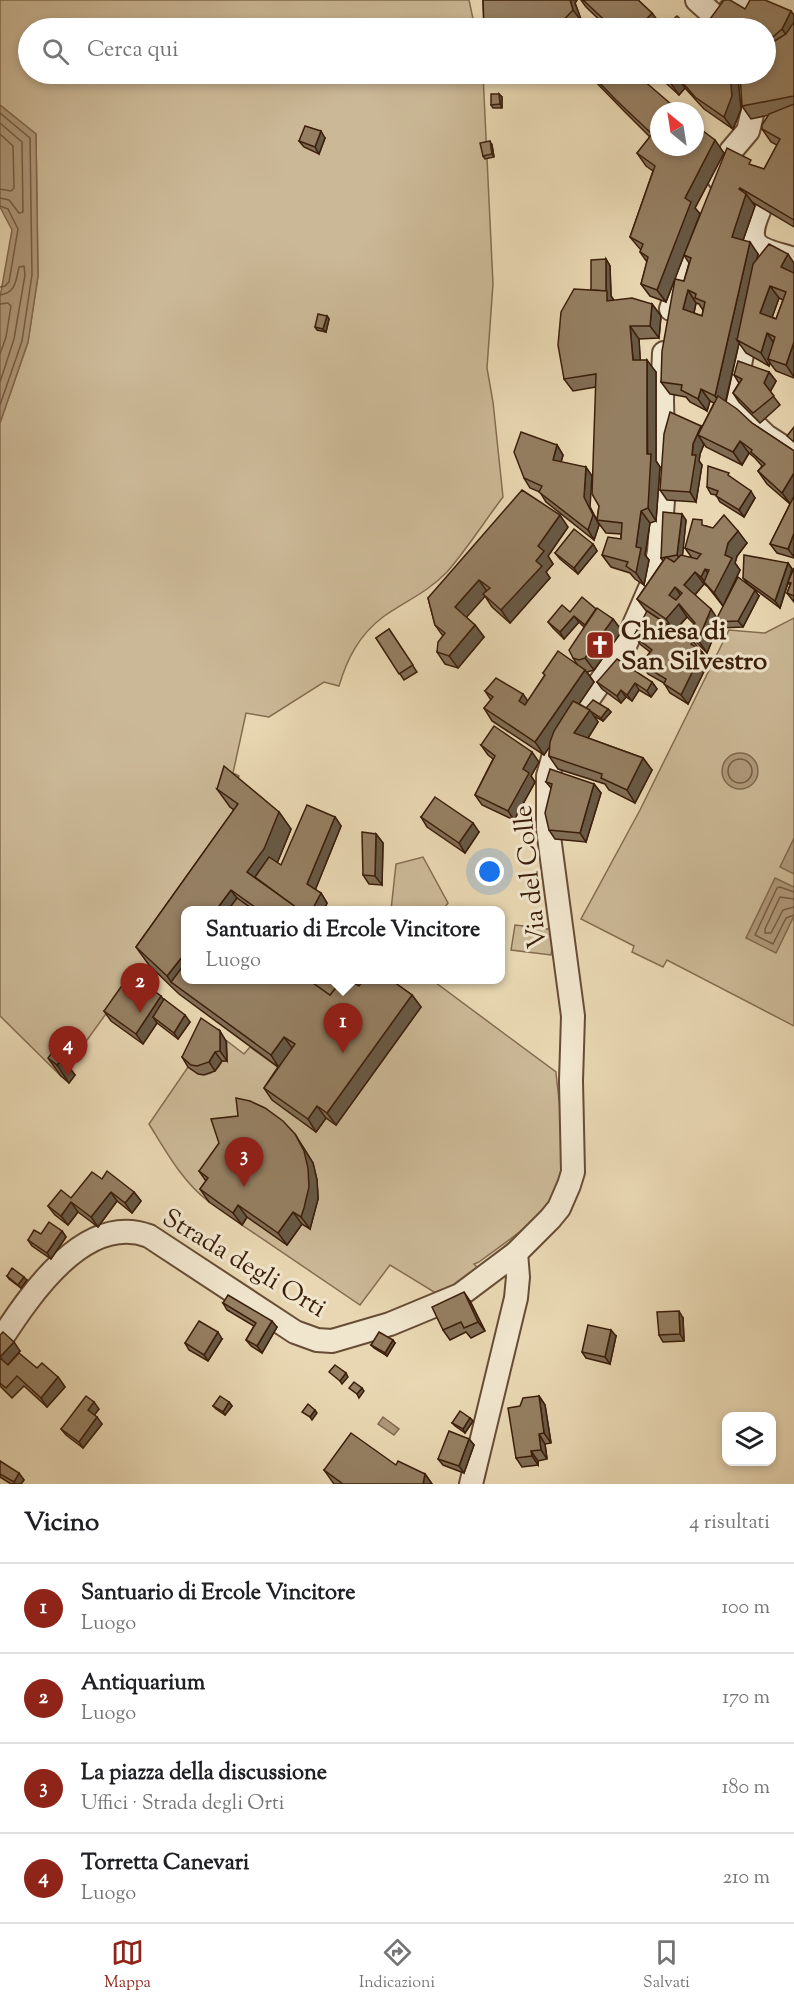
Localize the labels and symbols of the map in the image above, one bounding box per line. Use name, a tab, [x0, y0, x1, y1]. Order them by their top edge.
north arrow	[650, 102, 704, 156]
place label: Chiesa di San Silvestro	[621, 614, 767, 681]
church icon: Chiesa di San Silvestro	[584, 629, 616, 661]
street label: Via del Colle	[506, 803, 557, 950]
your location	[475, 857, 504, 886]
pin: 2	[120, 964, 160, 1013]
pin: 1	[324, 1004, 362, 1053]
pin: 4	[48, 1026, 88, 1076]
pin: 3	[224, 1138, 264, 1187]
street label: Strada degli Orti	[155, 1200, 333, 1328]

